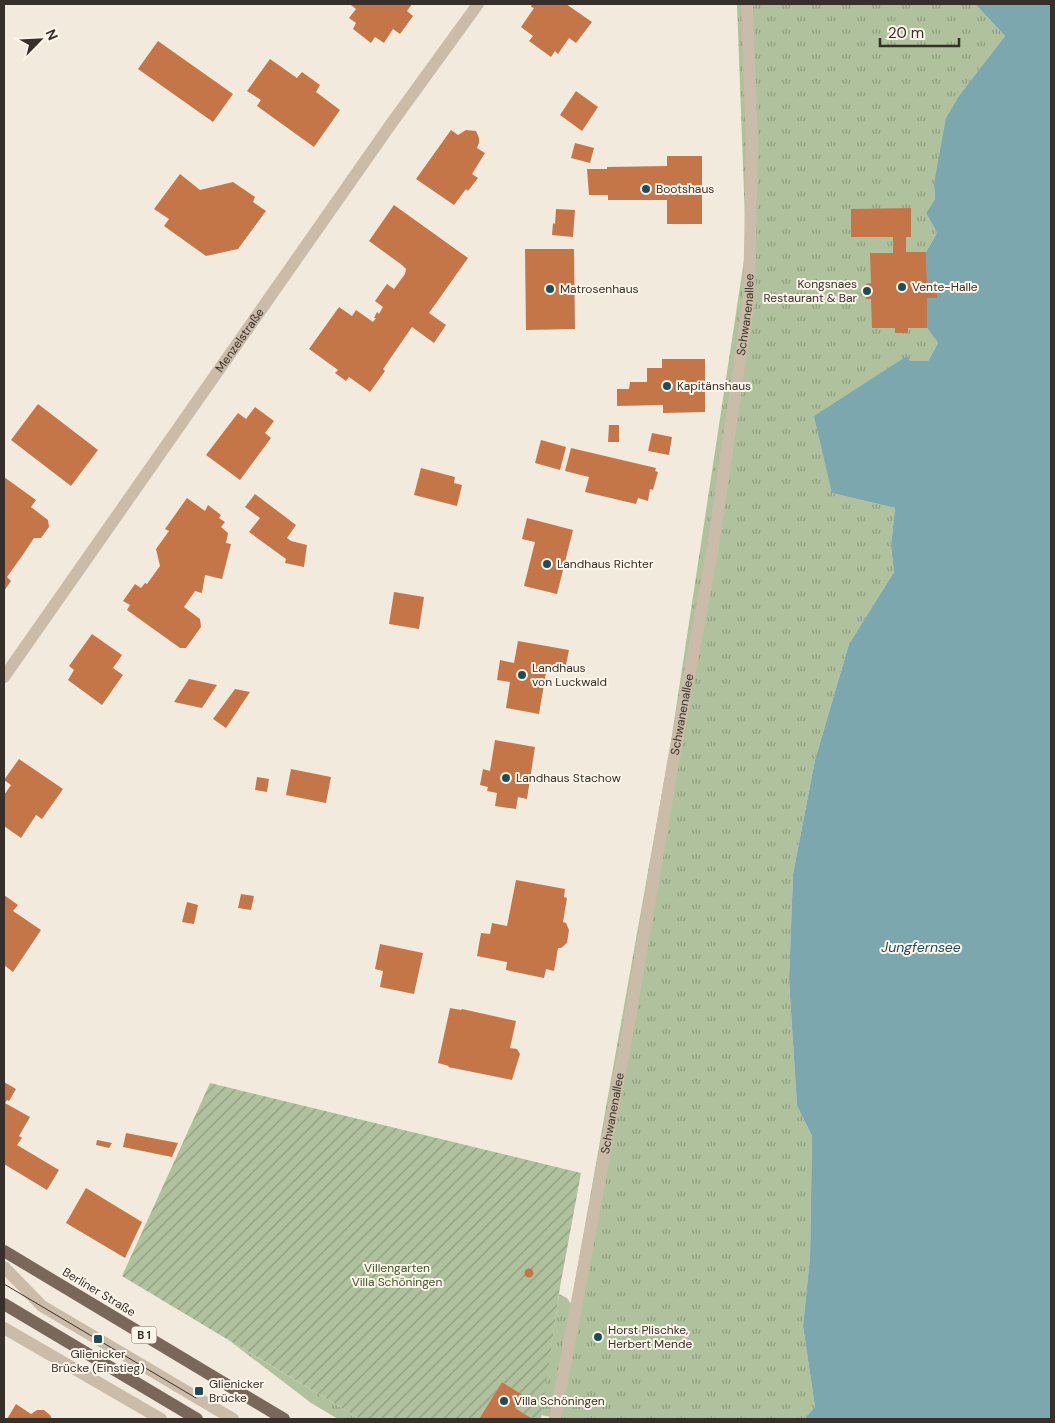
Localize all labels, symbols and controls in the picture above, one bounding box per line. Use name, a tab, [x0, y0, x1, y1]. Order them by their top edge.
north arrow	[15, 15, 65, 65]
scale bar	[880, 15, 959, 47]
text: 20 m	[888, 23, 924, 43]
text: N	[42, 26, 62, 43]
place label: Bootshaus	[656, 181, 714, 197]
marker: Bootshaus	[640, 183, 652, 195]
street label: Schwanenallee	[733, 273, 758, 357]
place label: Kongsnaes Restaurant & Bar	[764, 276, 858, 306]
place label: Vente-Halle	[912, 279, 978, 295]
place label: Matrosenhaus	[560, 281, 639, 297]
marker: Vente-Halle	[896, 281, 908, 293]
marker: Matrosenhaus	[544, 283, 556, 295]
marker: Kongsnaes Restaurant & Bar	[861, 285, 873, 297]
street label: Menzelstraße	[212, 305, 268, 376]
place label: Kapitänshaus	[677, 378, 751, 394]
marker: Kapitänshaus	[661, 380, 673, 392]
place label: Landhaus Richter	[557, 556, 654, 572]
marker: Landhaus Richter	[541, 558, 553, 570]
place label: Landhaus von Luckwald	[532, 660, 607, 690]
marker: Landhaus von Luckwald	[516, 669, 528, 681]
street label: Schwanenallee	[667, 672, 697, 756]
place label: Landhaus Stachow	[516, 770, 621, 786]
marker: Landhaus Stachow	[500, 772, 512, 784]
water label: Jungfernsee	[881, 938, 961, 956]
street label: Schwanenallee	[597, 1071, 628, 1155]
park label: Villengarten Villa Schöningen	[352, 1260, 442, 1290]
street label: Berliner Straße	[59, 1264, 139, 1320]
place label: Horst Plischke, Herbert Mende	[608, 1322, 692, 1352]
road number: B 1	[132, 1326, 156, 1344]
marker: Horst Plischke, Herbert Mende	[592, 1331, 604, 1343]
marker: Glienicker Brücke (Einstieg)	[92, 1333, 104, 1345]
place label: Glienicker Brücke (Einstieg)	[51, 1346, 145, 1376]
place label: Glienicker Brücke	[209, 1376, 265, 1406]
marker: Glienicker Brücke	[193, 1385, 205, 1397]
place label: Villa Schöningen	[514, 1393, 605, 1409]
marker: Villa Schöningen	[498, 1395, 510, 1407]

